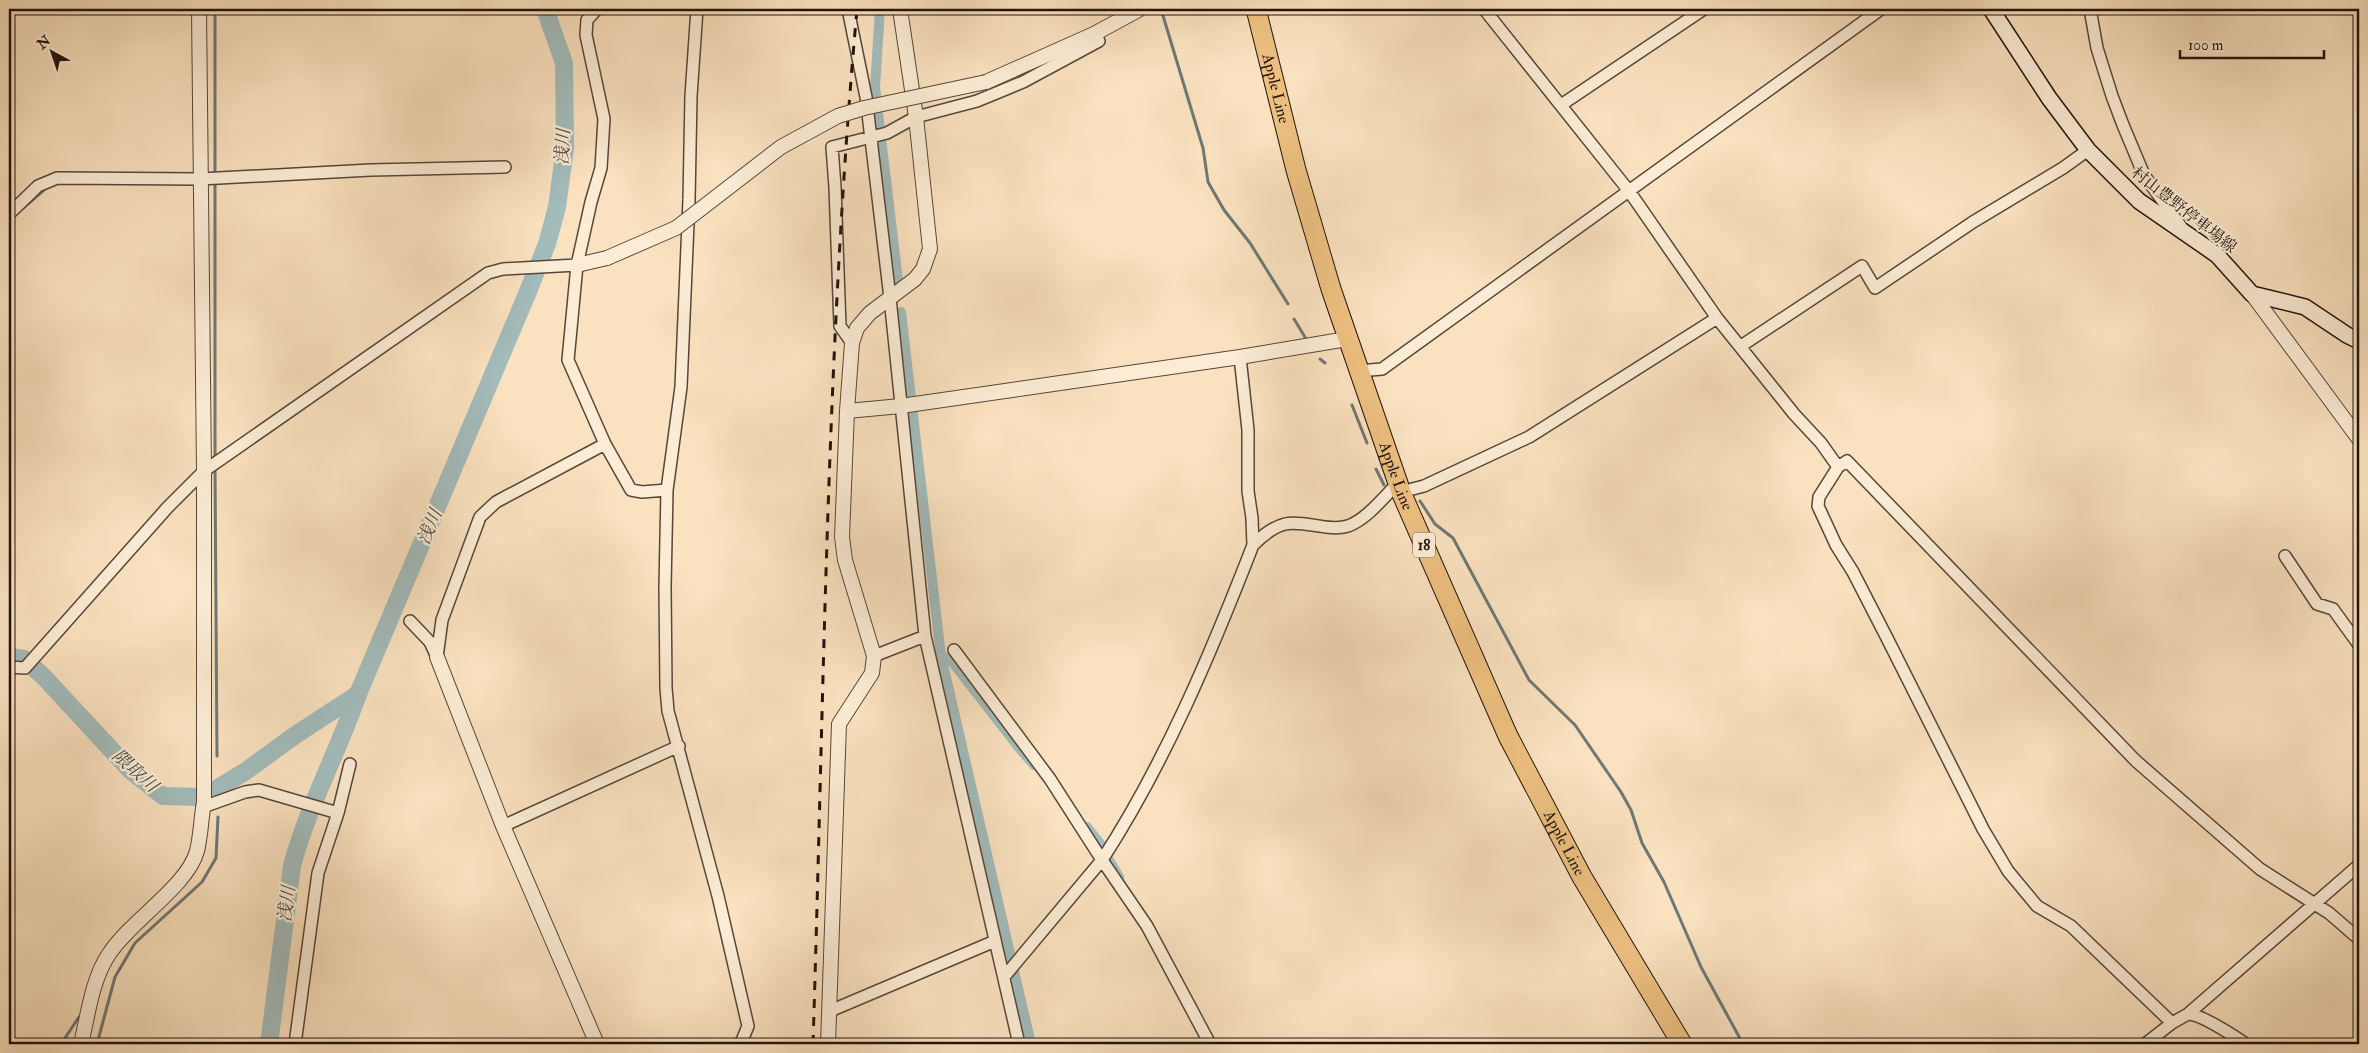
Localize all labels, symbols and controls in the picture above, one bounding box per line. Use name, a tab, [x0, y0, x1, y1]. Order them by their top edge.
north arrow	[28, 28, 78, 78]
scale bar	[2180, 28, 2324, 60]
text: N	[33, 32, 55, 54]
text: 100 m	[2188, 36, 2224, 55]
street label: Apple Line	[1257, 51, 1294, 126]
water label: 浅川	[551, 126, 576, 166]
street label: 村山豊野停車場線	[2127, 163, 2241, 257]
street label: Apple Line	[1374, 438, 1418, 514]
water label: 浅川	[412, 504, 448, 548]
road number: 18	[1413, 532, 1435, 558]
water label: 隈取川	[107, 744, 164, 799]
street label: Apple Line	[1538, 806, 1590, 879]
water label: 浅川	[273, 883, 301, 923]

